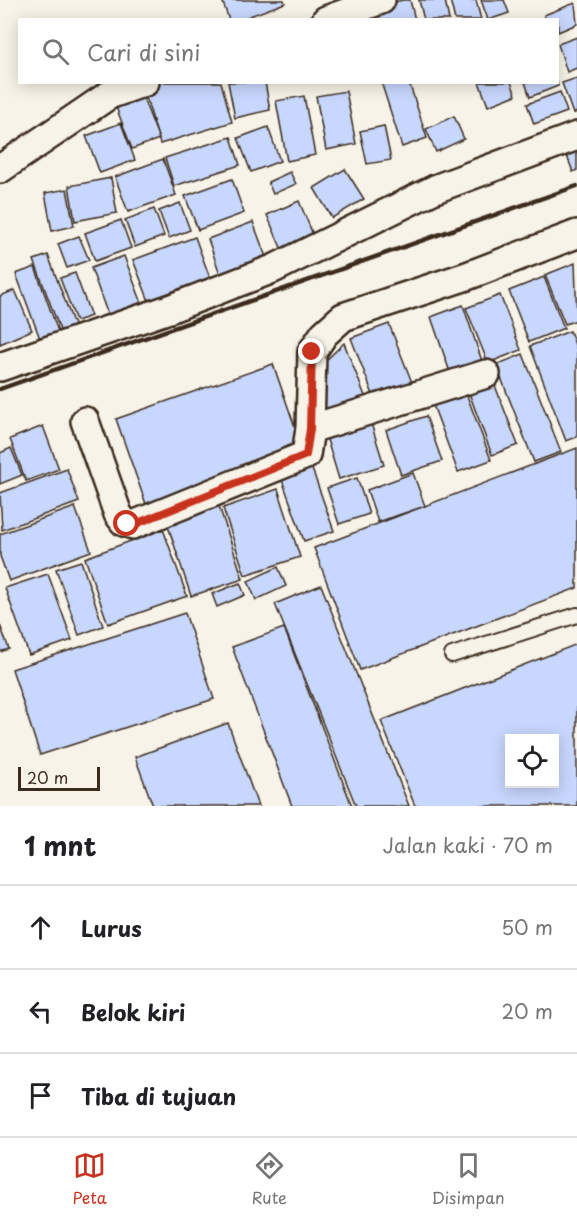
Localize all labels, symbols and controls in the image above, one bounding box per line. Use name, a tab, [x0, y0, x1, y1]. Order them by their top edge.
search box	[18, 18, 559, 84]
icon: search	[39, 35, 72, 68]
text: Cari di sini	[87, 35, 200, 68]
route end	[298, 338, 324, 364]
route start	[113, 510, 139, 536]
map controls	[505, 734, 559, 788]
button: locate	[505, 734, 559, 788]
scale bar	[18, 764, 100, 792]
text: 20 m	[27, 765, 68, 789]
text: 1 mnt	[24, 826, 96, 865]
text: Jalan kaki · 70 m	[383, 830, 553, 860]
icon: ahead	[24, 911, 57, 944]
text: Lurus	[81, 911, 142, 944]
text: 50 m	[501, 912, 553, 942]
icon: left	[24, 995, 57, 1028]
text: Belok kiri	[81, 995, 185, 1028]
text: 20 m	[501, 996, 553, 1026]
icon: arrive	[24, 1079, 57, 1112]
text: Tiba di tujuan	[81, 1079, 236, 1112]
tab: Peta	[72, 1149, 107, 1209]
tab: Rute	[252, 1149, 287, 1209]
tab: Disimpan	[432, 1149, 505, 1209]

